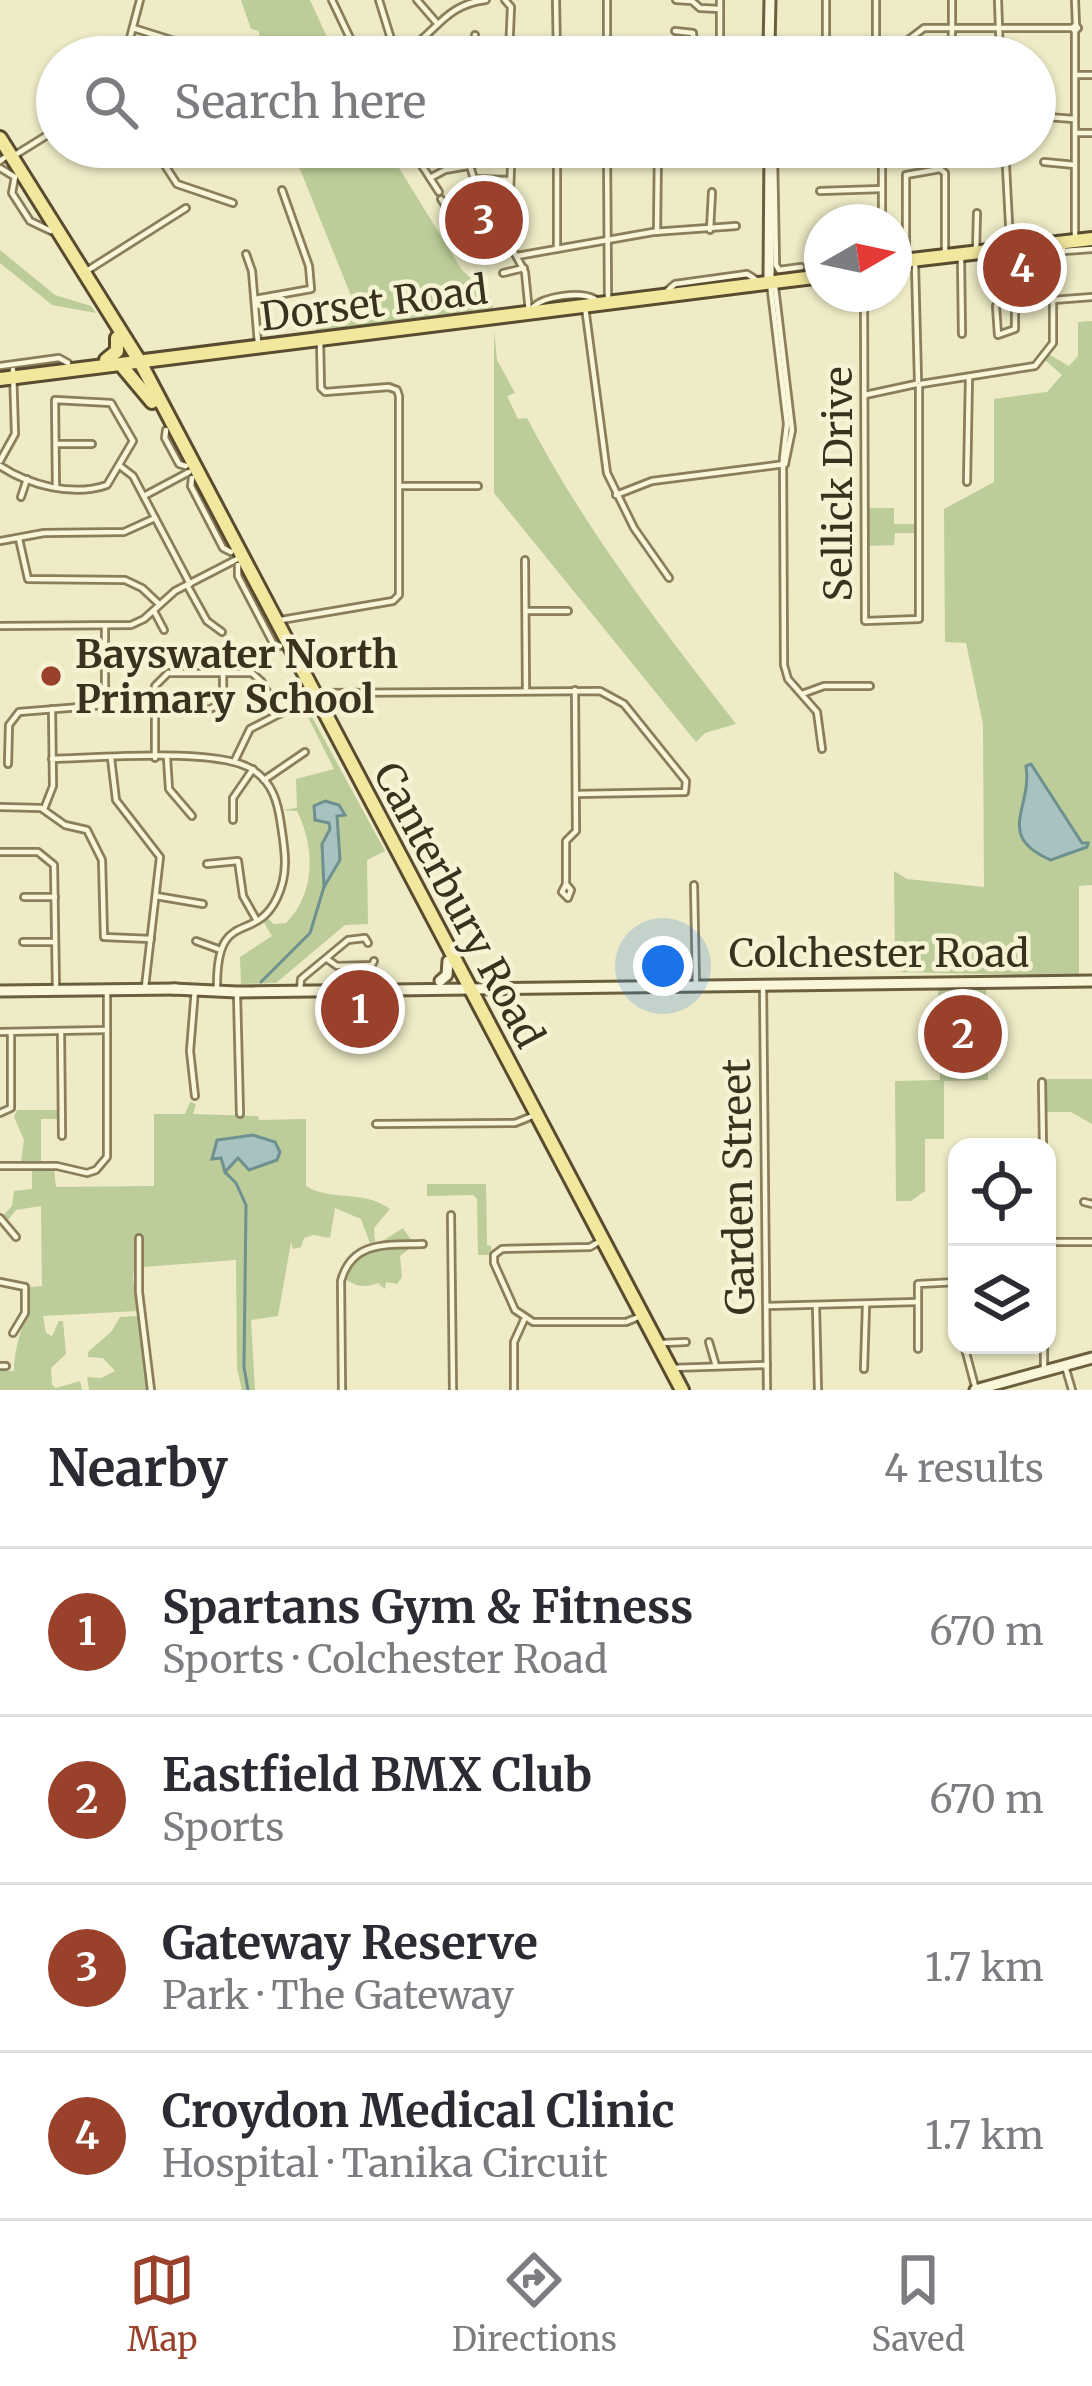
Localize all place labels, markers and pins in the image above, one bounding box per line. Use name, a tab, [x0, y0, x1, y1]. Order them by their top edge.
pin: 3	[445, 175, 523, 265]
pin: 4	[983, 223, 1061, 313]
place label: Bayswater North Primary School	[75, 630, 398, 724]
marker: Bayswater North Primary School	[38, 663, 64, 689]
pin: 1	[321, 964, 399, 1054]
pin: 2	[924, 989, 1002, 1079]

